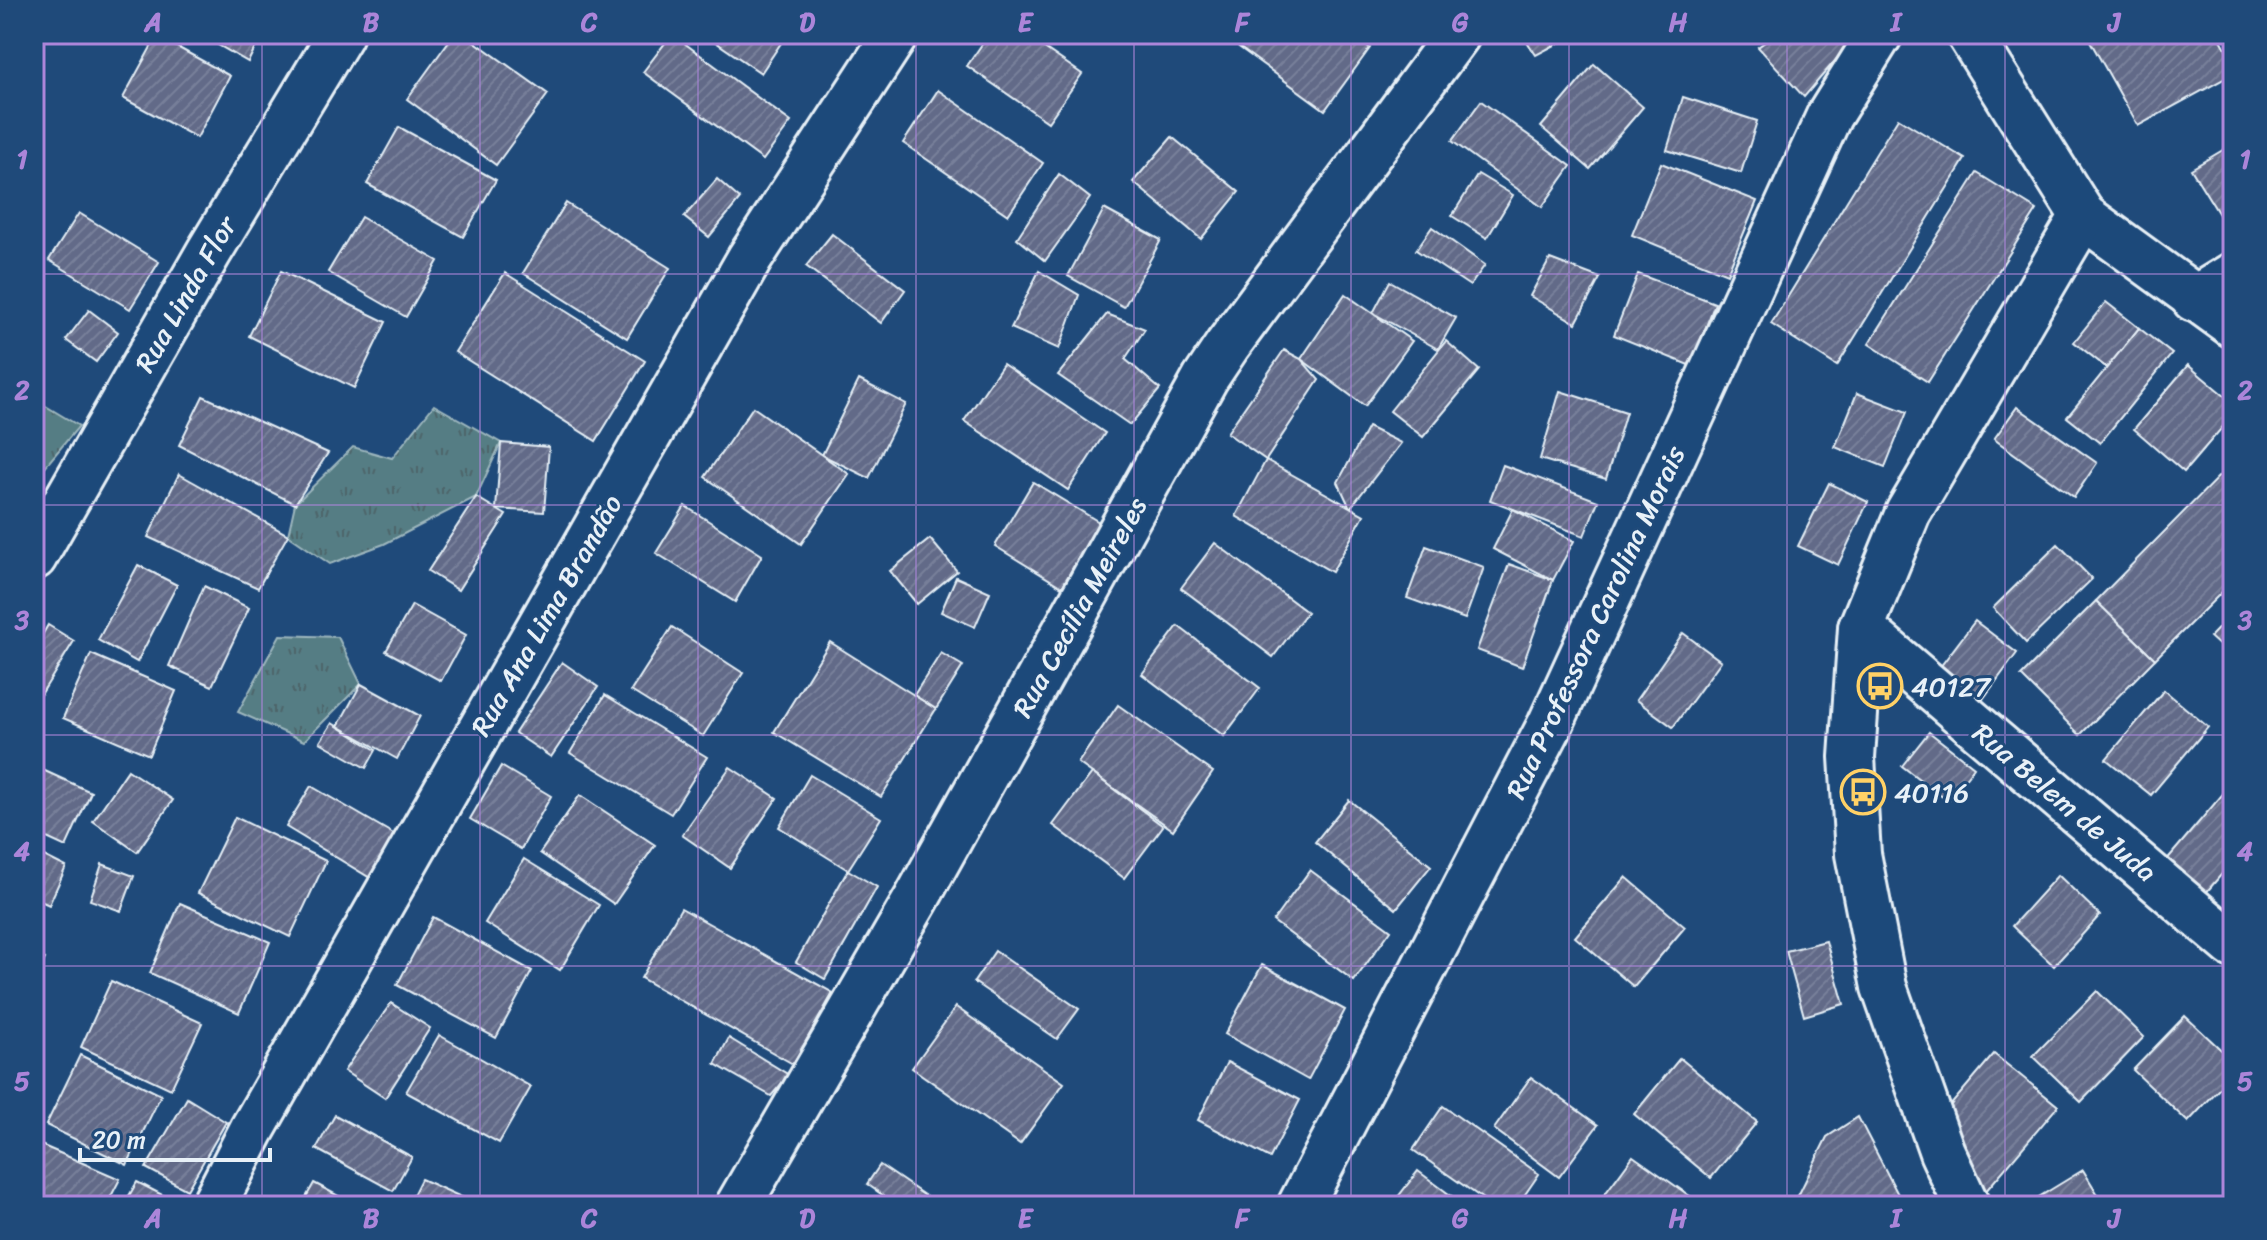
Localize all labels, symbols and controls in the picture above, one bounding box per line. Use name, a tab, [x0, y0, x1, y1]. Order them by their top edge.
text: A	[143, 0, 162, 45]
text: B	[363, 0, 380, 45]
text: C	[580, 0, 598, 45]
text: D	[799, 0, 815, 45]
text: E	[1018, 0, 1035, 45]
text: F	[1234, 0, 1251, 45]
text: G	[1452, 0, 1469, 45]
text: H	[1669, 0, 1688, 45]
text: I	[1889, 0, 1904, 45]
text: J	[2106, 0, 2122, 45]
text: 1	[16, 136, 28, 182]
text: 1	[2239, 136, 2251, 182]
street label: Rua Linda Flor	[121, 205, 251, 382]
text: 2	[13, 367, 30, 413]
text: 2	[2236, 367, 2253, 413]
street label: Rua Professora Carolina Morais	[1492, 437, 1699, 807]
street label: Rua Ana Lima Brandão	[457, 485, 636, 746]
street label: Rua Cecília Meireles	[998, 487, 1161, 727]
text: 3	[14, 597, 30, 643]
text: 3	[2237, 597, 2253, 643]
bus stop icon: 40127	[1856, 662, 1904, 710]
place label: 40127	[1911, 662, 1992, 711]
street label: Rua Belem de Juda	[1961, 710, 2168, 895]
bus stop icon: 40116	[1839, 768, 1887, 816]
place label: 40116	[1894, 768, 1969, 817]
text: 4	[14, 828, 30, 874]
text: 4	[2237, 828, 2253, 874]
text: 5	[14, 1058, 30, 1104]
text: 5	[2237, 1058, 2253, 1104]
scale bar	[80, 1112, 270, 1162]
text: 20 m	[92, 1119, 146, 1161]
text: A	[143, 1195, 162, 1240]
text: B	[363, 1195, 380, 1240]
text: C	[580, 1195, 598, 1240]
text: D	[799, 1195, 815, 1240]
text: E	[1018, 1195, 1035, 1240]
text: F	[1234, 1195, 1251, 1240]
text: G	[1452, 1195, 1469, 1240]
text: H	[1669, 1195, 1688, 1240]
text: I	[1889, 1195, 1904, 1240]
text: J	[2106, 1195, 2122, 1240]

